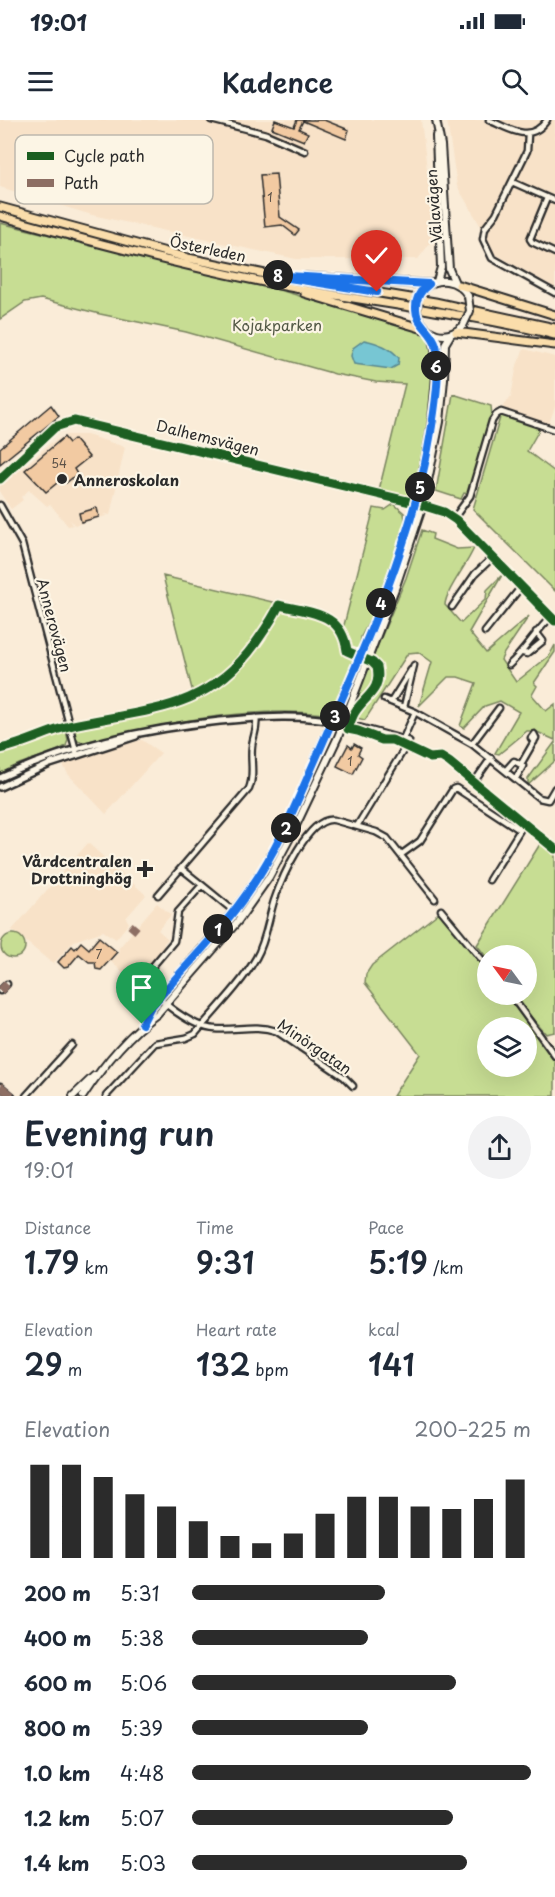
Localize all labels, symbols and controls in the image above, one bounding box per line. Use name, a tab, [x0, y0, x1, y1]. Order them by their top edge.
text: 19:01	[30, 5, 87, 38]
text: Kadence	[222, 61, 333, 102]
icon: menu	[24, 65, 57, 98]
icon: search	[498, 65, 531, 98]
legend	[15, 135, 213, 204]
text: Cycle path	[64, 143, 145, 167]
street label: Välavägen	[419, 168, 447, 244]
text: Path	[64, 170, 99, 194]
house number: 1	[267, 188, 273, 206]
street label: Österleden	[168, 229, 248, 267]
pin	[351, 230, 402, 292]
icon: check	[360, 239, 393, 272]
pin: 8	[263, 260, 293, 290]
text: 8	[273, 263, 283, 287]
park label: Kojakparken	[232, 313, 322, 336]
pin: 6	[421, 351, 451, 381]
text: 6	[430, 354, 442, 378]
street label: Dalhemsvägen	[154, 413, 262, 461]
house number: 54	[51, 454, 67, 472]
place label: Anneroskolan	[74, 468, 179, 491]
marker: Anneroskolan	[55, 472, 69, 486]
pin: 5	[405, 472, 435, 502]
text: 5	[415, 475, 425, 499]
street label: Annerovägen	[31, 575, 79, 675]
pin: 4	[366, 588, 396, 618]
text: 4	[376, 591, 386, 615]
pin: 3	[320, 701, 350, 731]
text: 3	[330, 704, 340, 728]
house number: 1	[347, 752, 353, 770]
pin: 2	[271, 813, 301, 843]
text: 2	[280, 816, 292, 840]
place label: Vårdcentralen Drottninghög	[22, 849, 132, 889]
marker: Vårdcentralen Drottninghög	[136, 860, 154, 878]
pin: 1	[203, 914, 233, 944]
text: 1	[214, 917, 222, 941]
house number: 7	[96, 945, 103, 963]
north arrow	[477, 945, 537, 1005]
map controls	[477, 945, 537, 1077]
pin	[116, 962, 167, 1024]
icon: arrive	[125, 971, 158, 1004]
street label: Minörgatan	[273, 1013, 357, 1079]
button: layers	[477, 1017, 537, 1077]
text: Evening run	[24, 1107, 215, 1157]
button: share	[468, 1116, 531, 1179]
text: 19:01	[24, 1155, 74, 1185]
text: Distance	[24, 1215, 91, 1239]
text: Time	[196, 1215, 234, 1239]
text: Pace	[368, 1215, 404, 1239]
text: 1.79	[24, 1239, 79, 1284]
text: 9:31	[196, 1239, 255, 1284]
text: 5:19	[368, 1239, 428, 1284]
text: km	[79, 1255, 109, 1279]
text: /km	[428, 1255, 464, 1279]
text: Elevation	[24, 1317, 93, 1341]
text: Heart rate	[196, 1317, 277, 1341]
text: kcal	[368, 1317, 400, 1341]
text: 29	[24, 1341, 63, 1386]
text: 132	[196, 1341, 250, 1386]
text: 141	[368, 1341, 415, 1386]
text: m	[63, 1357, 82, 1381]
text: bpm	[250, 1357, 289, 1381]
text: Elevation	[24, 1414, 110, 1444]
text: 200–225 m	[414, 1414, 531, 1444]
text: 200 m	[24, 1578, 91, 1608]
text: 5:31	[120, 1578, 160, 1608]
text: 400 m	[24, 1623, 92, 1653]
text: 5:38	[120, 1623, 164, 1653]
text: 600 m	[24, 1668, 92, 1698]
text: 5:06	[120, 1668, 167, 1698]
text: 800 m	[24, 1713, 91, 1743]
text: 5:39	[120, 1713, 163, 1743]
text: 1.0 km	[24, 1758, 91, 1788]
text: 4:48	[120, 1758, 164, 1788]
text: 1.2 km	[24, 1803, 90, 1833]
text: 5:07	[120, 1803, 164, 1833]
text: 1.4 km	[24, 1848, 90, 1878]
text: 5:03	[120, 1848, 166, 1878]

